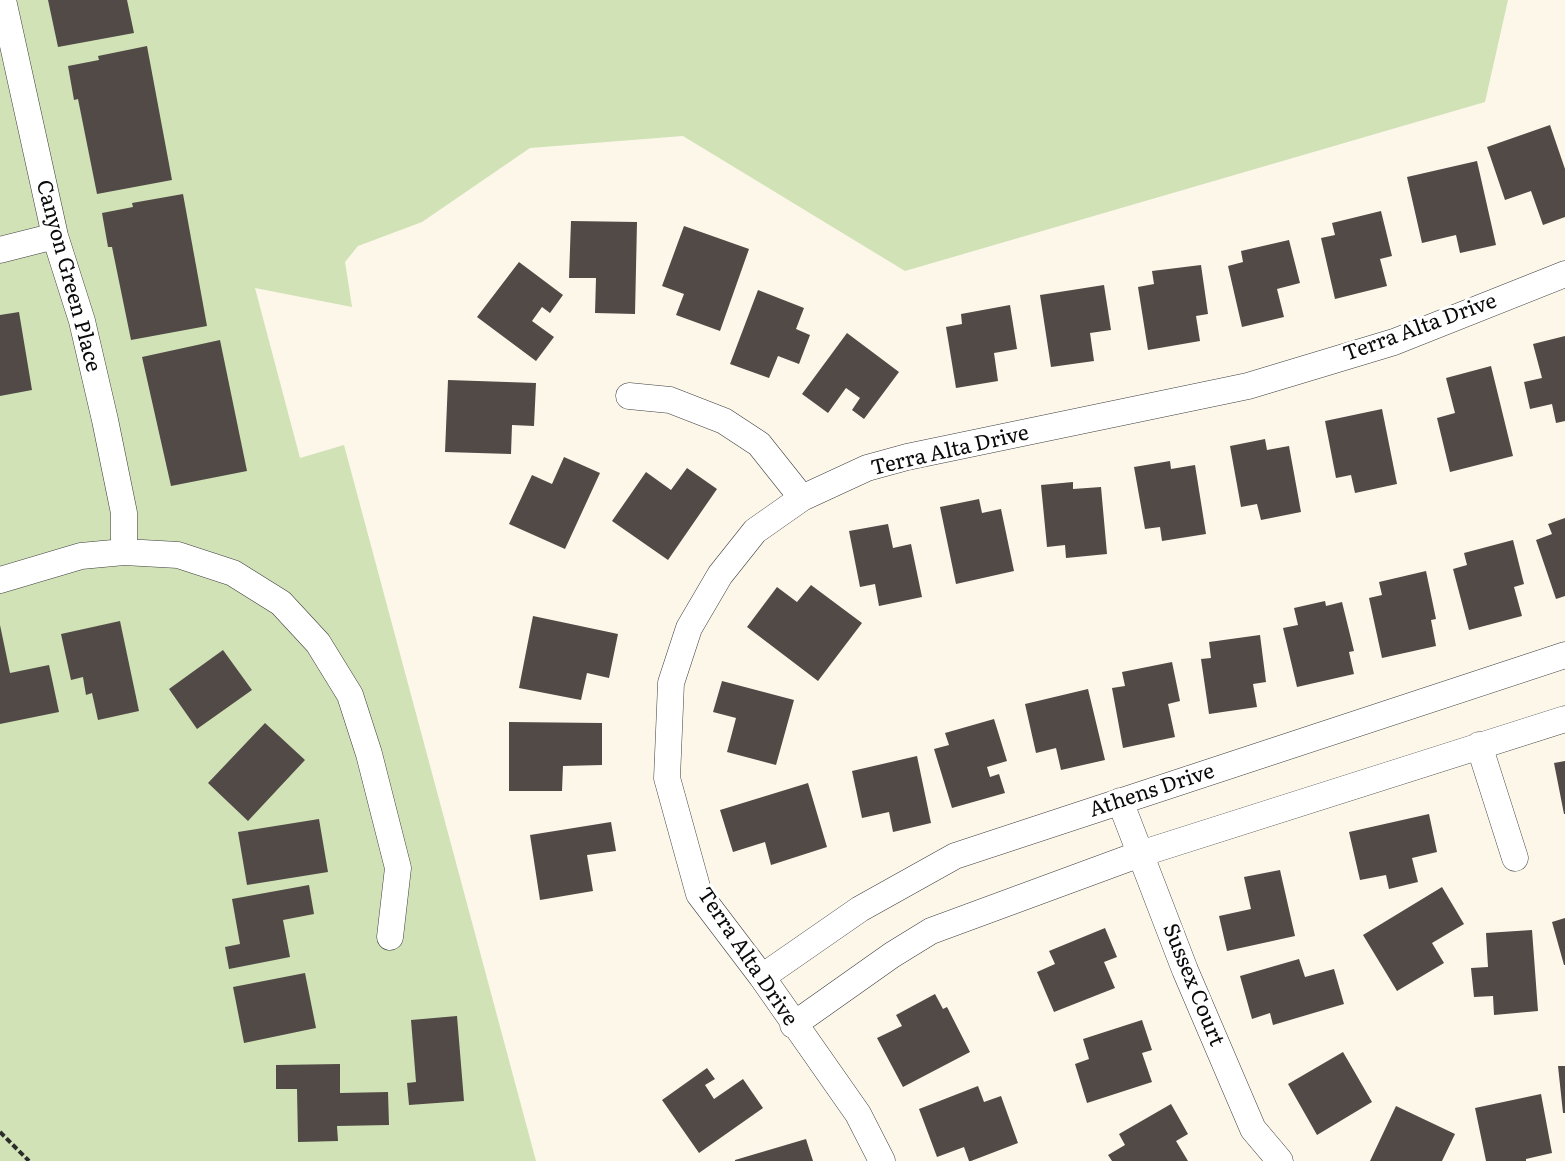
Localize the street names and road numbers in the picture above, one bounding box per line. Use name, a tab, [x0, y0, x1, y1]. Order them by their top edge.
street label: Canyon Green Place	[30, 177, 106, 375]
street label: Terra Alta Drive	[1340, 289, 1500, 367]
street label: Terra Alta Drive	[869, 421, 1031, 481]
street label: Athens Drive	[1086, 759, 1218, 823]
street label: Terra Alta Drive	[691, 883, 803, 1031]
street label: Sussex Court	[1157, 920, 1229, 1050]

